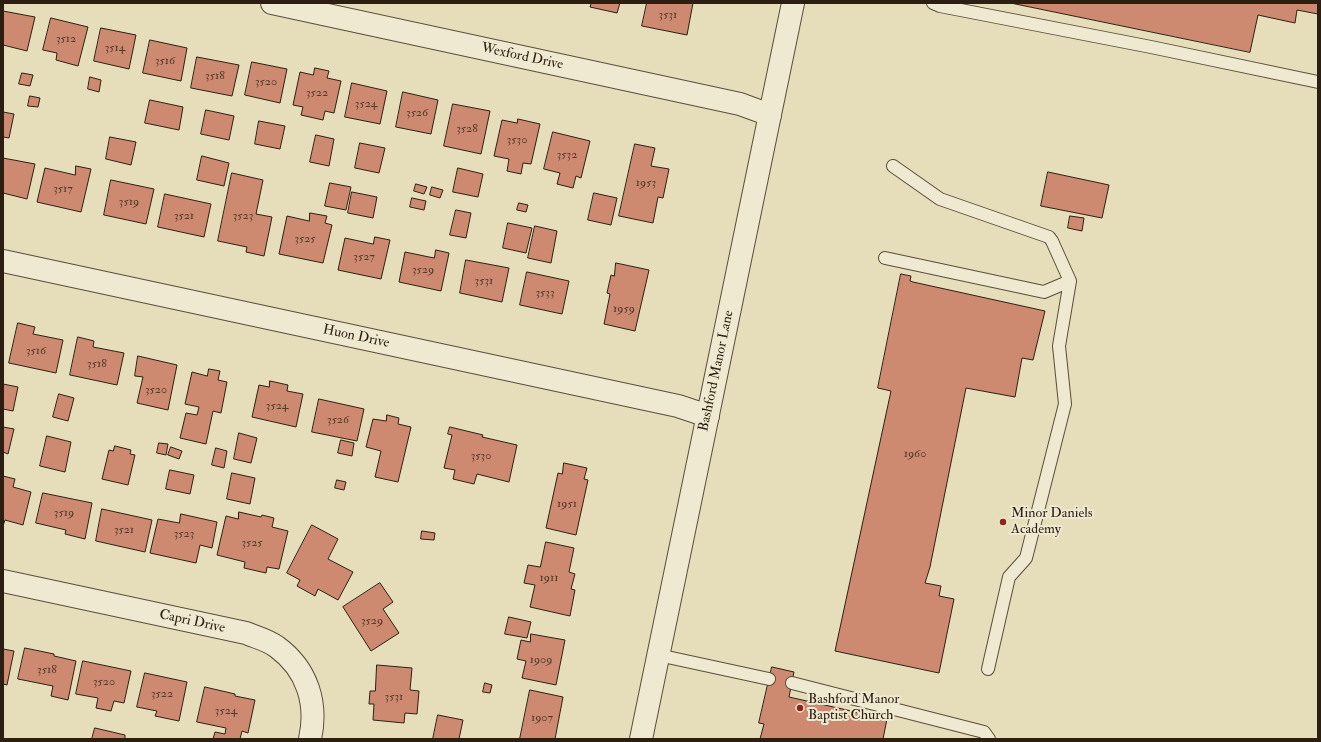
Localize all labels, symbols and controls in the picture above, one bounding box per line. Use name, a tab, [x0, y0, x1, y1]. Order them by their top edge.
house number: 3531	[659, 8, 677, 22]
house number: 3512	[56, 32, 76, 46]
street label: Wexford Drive	[480, 40, 564, 74]
house number: 3514	[105, 41, 125, 55]
house number: 3516	[155, 54, 175, 68]
house number: 3518	[205, 69, 225, 83]
house number: 3520	[255, 75, 277, 89]
house number: 3522	[306, 86, 328, 100]
house number: 3524	[355, 97, 377, 111]
house number: 3526	[406, 106, 428, 120]
house number: 3528	[456, 122, 478, 136]
house number: 3530	[507, 133, 527, 147]
house number: 3532	[557, 148, 577, 162]
house number: 1953	[636, 176, 656, 190]
house number: 3517	[53, 182, 73, 196]
house number: 3519	[119, 195, 139, 209]
house number: 3521	[174, 209, 194, 223]
house number: 3523	[233, 209, 253, 223]
house number: 3525	[294, 232, 316, 246]
house number: 3527	[353, 250, 375, 264]
house number: 3529	[412, 263, 434, 277]
house number: 3531	[475, 274, 493, 288]
house number: 3533	[535, 286, 555, 300]
house number: 1959	[613, 302, 635, 316]
street label: Bashford Manor Lane	[696, 309, 738, 433]
street label: Huon Drive	[321, 322, 391, 352]
house number: 3516	[26, 344, 46, 358]
house number: 3518	[87, 357, 107, 371]
house number: 3520	[145, 383, 167, 397]
house number: 3524	[266, 399, 288, 413]
house number: 3526	[327, 413, 349, 427]
house number: 1960	[904, 447, 926, 461]
house number: 3530	[471, 449, 491, 463]
house number: 1951	[557, 497, 577, 511]
house number: 3519	[54, 506, 74, 520]
place label: Minor Daniels Academy	[1011, 506, 1093, 538]
marker: Minor Daniels Academy	[998, 517, 1008, 527]
house number: 3521	[114, 523, 134, 537]
house number: 3523	[174, 527, 194, 541]
house number: 3525	[241, 536, 263, 550]
house number: 1911	[540, 571, 558, 585]
street label: Capri Drive	[158, 607, 226, 637]
house number: 3529	[361, 614, 383, 628]
house number: 1909	[530, 653, 552, 667]
house number: 3518	[37, 663, 57, 677]
house number: 3520	[93, 675, 115, 689]
house number: 3522	[151, 687, 173, 701]
house number: 3531	[385, 690, 403, 704]
place label: Bashford Manor Baptist Church	[808, 692, 900, 724]
marker: Bashford Manor Baptist Church	[795, 703, 805, 713]
house number: 3524	[215, 704, 237, 718]
house number: 1907	[531, 711, 553, 725]

